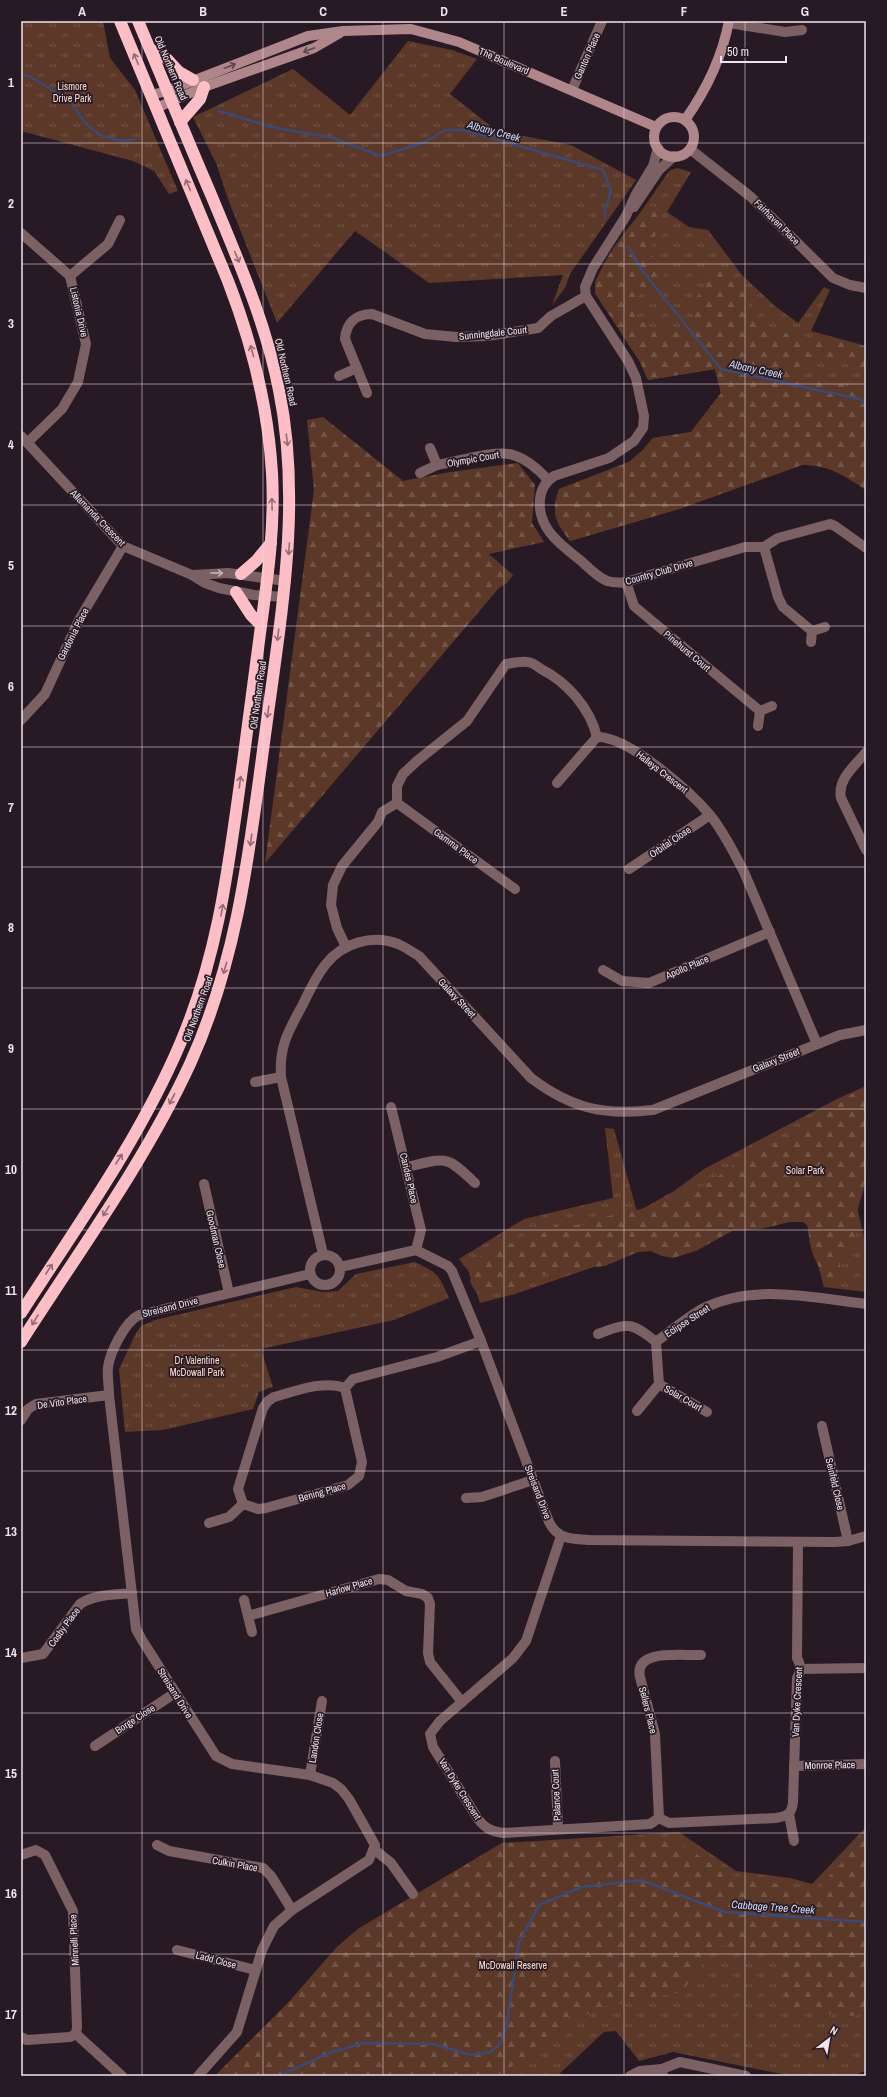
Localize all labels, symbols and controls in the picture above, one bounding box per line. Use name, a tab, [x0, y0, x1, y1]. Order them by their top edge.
text: A	[78, 3, 86, 20]
text: B	[199, 3, 207, 20]
text: C	[319, 3, 327, 20]
text: D	[440, 3, 448, 20]
text: E	[560, 3, 568, 20]
text: F	[681, 3, 688, 20]
text: G	[801, 3, 809, 20]
street label: Ganton Place	[571, 30, 603, 81]
street label: Old Northern Road	[152, 34, 190, 102]
scale bar	[721, 38, 786, 64]
text: 50 m	[727, 44, 749, 60]
street label: The Boulevard	[477, 45, 531, 77]
one-way arrow	[303, 47, 316, 54]
one-way arrow	[131, 54, 139, 66]
one-way arrow	[223, 61, 235, 69]
text: 1	[8, 74, 14, 91]
park label: Lismore Drive Park	[53, 80, 92, 105]
water label: Albany Creek	[465, 117, 522, 145]
one-way arrow	[184, 179, 192, 191]
text: 2	[8, 195, 14, 212]
street label: Fairhaven Place	[751, 196, 803, 248]
one-way arrow	[234, 251, 241, 263]
street label: Listonia Drive	[67, 286, 91, 339]
text: 3	[8, 315, 14, 332]
street label: Sunningdale Court	[458, 323, 528, 343]
street label: Old Northern Road	[272, 337, 300, 407]
one-way arrow	[248, 344, 255, 357]
water label: Albany Creek	[727, 356, 784, 382]
one-way arrow	[283, 433, 291, 446]
text: 4	[8, 436, 14, 453]
street label: Olympic Court	[446, 448, 501, 470]
street label: Allamanda Crescent	[67, 486, 129, 550]
one-way arrow	[268, 498, 276, 511]
one-way arrow	[285, 542, 293, 555]
street label: Country Club Drive	[624, 556, 695, 588]
text: 5	[8, 557, 14, 574]
one-way arrow	[210, 569, 223, 577]
street label: Gardonia Place	[54, 605, 92, 662]
one-way arrow	[275, 628, 282, 641]
street label: Pinehurst Court	[661, 628, 714, 675]
street label: Old Northern Road	[247, 660, 269, 730]
text: 6	[8, 678, 14, 695]
one-way arrow	[264, 705, 272, 718]
street label: Halleys Crescent	[634, 748, 691, 797]
one-way arrow	[236, 776, 244, 789]
text: 7	[8, 799, 14, 816]
street label: Orbital Close	[647, 823, 694, 861]
street label: Gamma Place	[431, 825, 481, 867]
one-way arrow	[247, 834, 255, 847]
one-way arrow	[218, 904, 226, 917]
text: 8	[8, 919, 14, 936]
street label: Apollo Place	[663, 952, 711, 982]
one-way arrow	[221, 961, 228, 974]
street label: Old Northern Road	[180, 974, 216, 1044]
street label: Galaxy Street	[435, 975, 479, 1021]
text: 9	[8, 1040, 14, 1057]
street label: Galaxy Street	[751, 1044, 802, 1075]
one-way arrow	[168, 1093, 175, 1105]
street label: Carides Place	[397, 1151, 421, 1205]
one-way arrow	[116, 1153, 124, 1165]
text: 10	[5, 1161, 17, 1178]
park label: Solar Park	[786, 1164, 825, 1177]
one-way arrow	[102, 1205, 110, 1216]
street label: Goodman Close	[203, 1209, 229, 1270]
one-way arrow	[45, 1263, 54, 1274]
text: 11	[5, 1282, 17, 1299]
street label: Streisand Drive	[141, 1294, 200, 1320]
street label: Eclipse Street	[662, 1301, 713, 1340]
one-way arrow	[31, 1314, 39, 1325]
park label: Dr Valentine McDowall Park	[170, 1354, 225, 1379]
street label: Solar Court	[662, 1382, 705, 1414]
street label: De Vito Place	[36, 1392, 88, 1412]
text: 12	[5, 1402, 17, 1419]
street label: Seinfeld Close	[823, 1457, 847, 1512]
street label: Streisand Drive	[522, 1463, 554, 1521]
street label: Bening Place	[297, 1479, 348, 1505]
text: 13	[5, 1523, 17, 1540]
street label: Harlow Place	[324, 1574, 374, 1600]
street label: Cosby Place	[45, 1604, 83, 1649]
text: 14	[5, 1644, 17, 1661]
street label: Streisand Drive	[154, 1665, 196, 1721]
street label: Van Dyke Crescent	[789, 1666, 805, 1737]
street label: Sellers Place	[636, 1685, 660, 1735]
street label: Borge Close	[113, 1701, 158, 1737]
street label: Landon Close	[306, 1712, 326, 1764]
street label: Van Dyke Crescent	[436, 1756, 484, 1823]
street label: Monroe Place	[805, 1758, 856, 1772]
text: 15	[5, 1765, 17, 1782]
street label: Palance Court	[548, 1768, 564, 1821]
street label: Culkin Place	[211, 1854, 259, 1874]
text: 16	[5, 1885, 17, 1902]
water label: Cabbage Tree Creek	[731, 1897, 816, 1917]
street label: Minnelli Place	[66, 1914, 82, 1966]
street label: Ladd Close	[194, 1948, 238, 1972]
park label: McDowall Reserve	[479, 1959, 548, 1972]
text: 17	[5, 2006, 17, 2023]
north arrow	[809, 2019, 849, 2059]
text: N	[828, 2023, 841, 2038]

